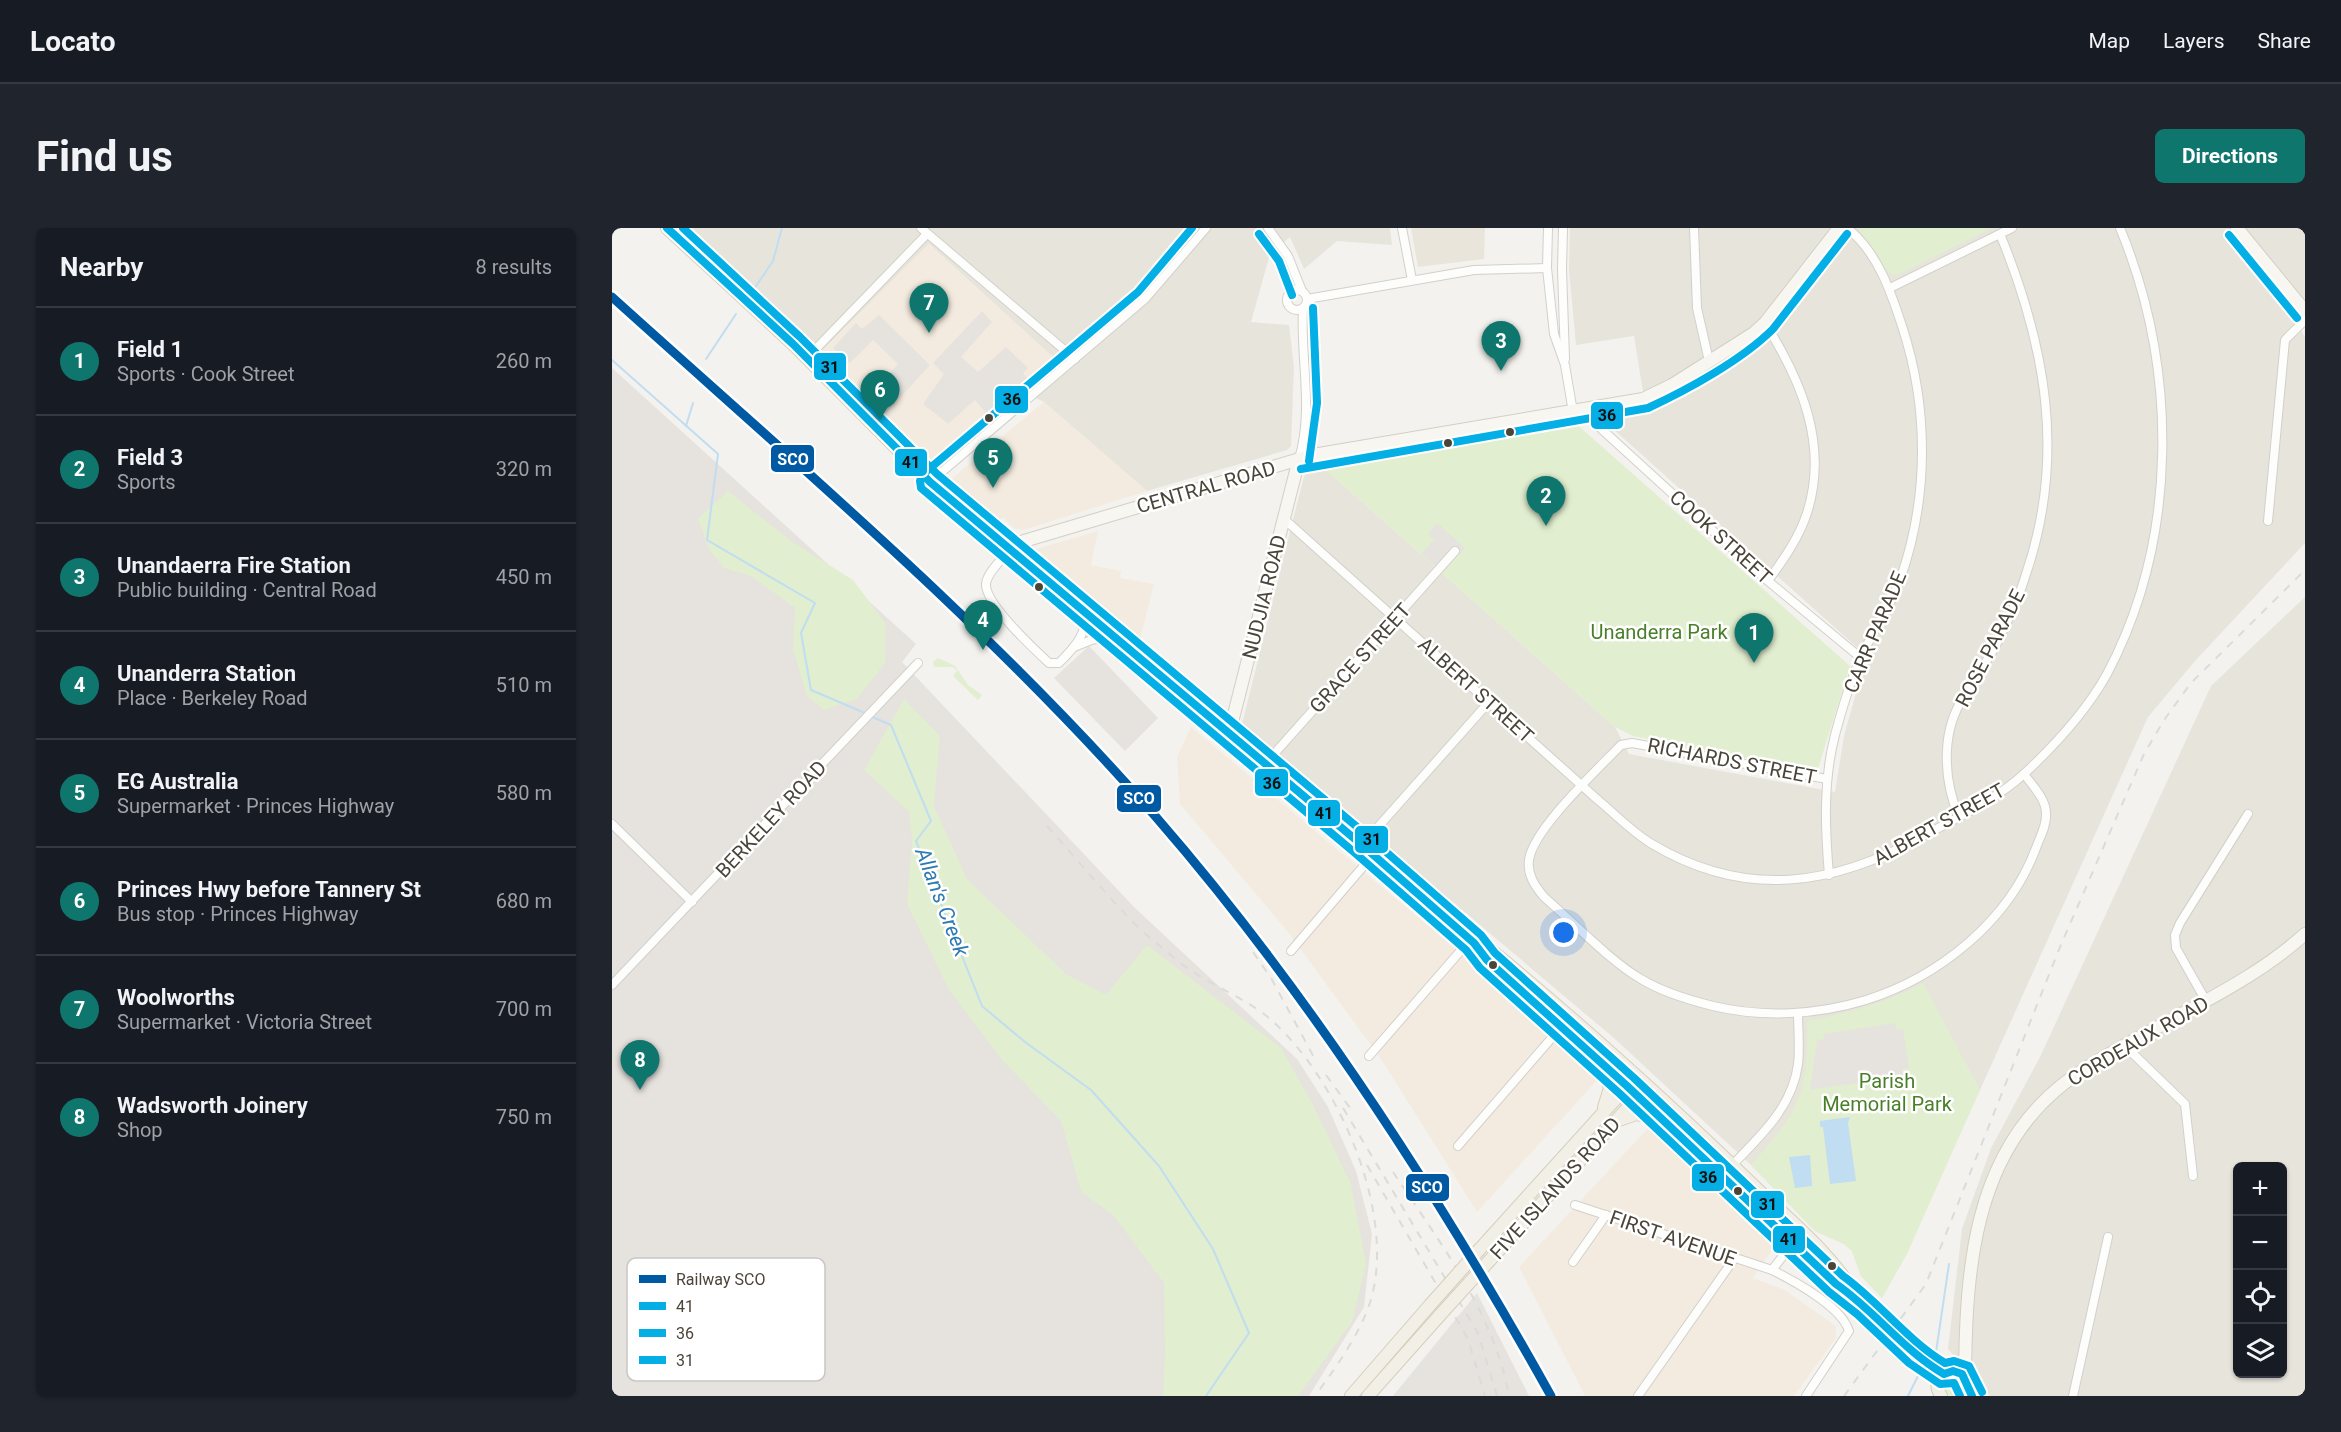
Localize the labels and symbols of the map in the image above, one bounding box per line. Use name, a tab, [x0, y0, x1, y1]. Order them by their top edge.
pin: 7	[910, 284, 948, 333]
pin: 3	[1482, 322, 1520, 371]
line badge: 31	[813, 352, 847, 381]
text: 31	[821, 358, 839, 377]
pin: 6	[860, 370, 900, 420]
line badge: 36	[994, 385, 1029, 414]
text: 36	[1003, 390, 1021, 409]
line badge: 36	[1590, 401, 1624, 430]
text: 36	[1598, 406, 1616, 425]
unlabelled marker	[983, 412, 995, 424]
unlabelled marker	[1504, 426, 1516, 438]
unlabelled marker	[1442, 437, 1454, 449]
pin: 5	[974, 438, 1012, 488]
line badge: SCO	[770, 444, 815, 473]
line badge: 41	[894, 448, 928, 477]
text: SCO	[777, 450, 809, 469]
text: 41	[902, 453, 920, 472]
street label: CENTRAL ROAD	[1134, 456, 1278, 518]
pin: 2	[1526, 476, 1566, 526]
street label: COOK STREET	[1665, 485, 1777, 589]
street label: NUDJIA ROAD	[1237, 532, 1291, 662]
street label: CARR PARADE	[1839, 568, 1911, 696]
unlabelled marker	[1033, 581, 1045, 593]
street label: ROSE PARADE	[1950, 585, 2030, 711]
street label: GRACE STREET	[1304, 598, 1416, 718]
pin: 4	[964, 600, 1003, 650]
pin: 1	[1734, 614, 1774, 663]
park label: Unanderra Park	[1590, 620, 1728, 644]
street label: ALBERT STREET	[1413, 632, 1539, 748]
street label: RICHARDS STREET	[1646, 733, 1819, 789]
street label: BERKELEY ROAD	[711, 756, 831, 882]
line badge: 36	[1254, 768, 1289, 797]
text: 36	[1263, 774, 1281, 793]
street label: ALBERT STREET	[1869, 778, 2009, 870]
line badge: SCO	[1116, 784, 1162, 813]
text: SCO	[1123, 789, 1155, 808]
line badge: 41	[1307, 799, 1341, 827]
text: 41	[1315, 804, 1333, 823]
line badge: 31	[1354, 825, 1389, 854]
text: 31	[1363, 830, 1381, 849]
water label: Allan's Creek	[910, 843, 974, 960]
your location	[1549, 918, 1578, 947]
unlabelled marker	[1487, 959, 1499, 971]
street label: CORDEAUX ROAD	[2063, 991, 2213, 1091]
pin: 8	[621, 1040, 660, 1090]
park label: Parish Memorial Park	[1822, 1069, 1953, 1116]
street label: FIVE ISLANDS ROAD	[1485, 1112, 1625, 1264]
line badge: 36	[1691, 1163, 1725, 1192]
text: 36	[1699, 1168, 1717, 1187]
line badge: SCO	[1405, 1173, 1450, 1202]
text: SCO	[1411, 1178, 1443, 1197]
unlabelled marker	[1732, 1185, 1744, 1197]
line badge: 31	[1750, 1190, 1785, 1219]
text: 31	[1759, 1195, 1777, 1214]
street label: FIRST AVENUE	[1607, 1205, 1739, 1271]
line badge: 41	[1772, 1225, 1806, 1254]
text: 41	[1780, 1230, 1798, 1249]
legend	[627, 1258, 825, 1381]
unlabelled marker	[1826, 1260, 1838, 1272]
text: Railway SCO	[676, 1270, 765, 1289]
text: 41	[676, 1297, 694, 1316]
text: 36	[676, 1324, 694, 1343]
text: 31	[676, 1351, 694, 1370]

